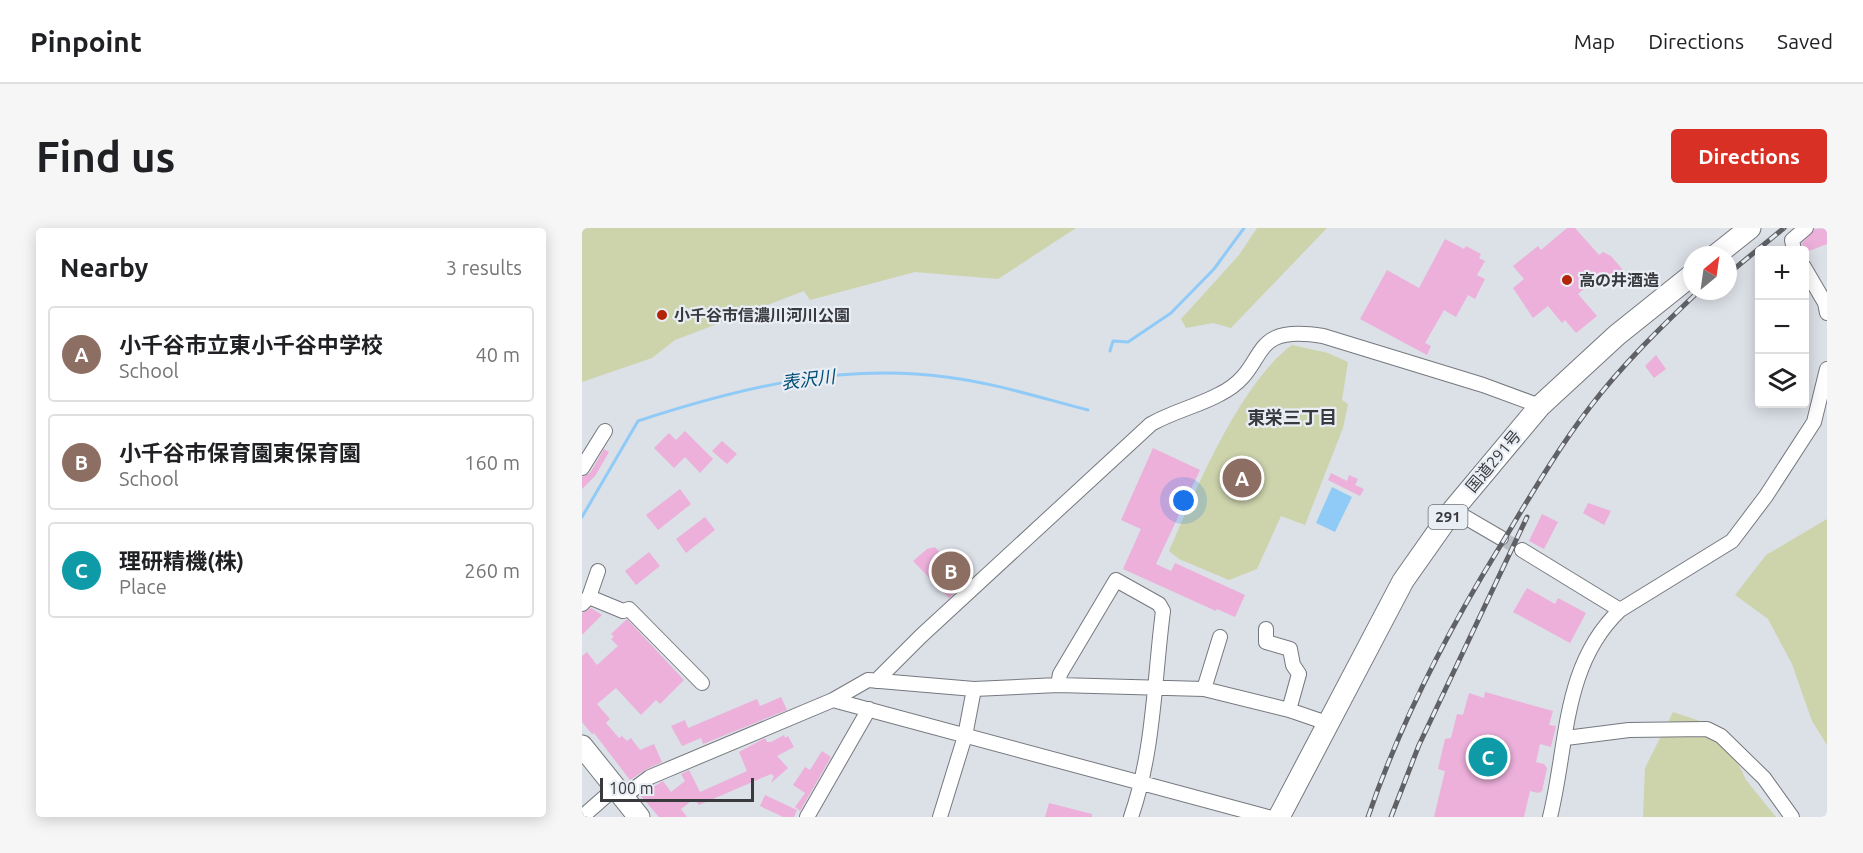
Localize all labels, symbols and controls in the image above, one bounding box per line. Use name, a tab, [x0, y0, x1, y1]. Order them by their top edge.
text: Pinpoint	[30, 26, 142, 57]
text: Map	[1574, 29, 1615, 53]
text: Directions	[1648, 29, 1744, 53]
text: Saved	[1777, 29, 1833, 53]
button: Directions	[1671, 129, 1827, 183]
text: Find us	[36, 133, 175, 180]
north arrow	[1683, 246, 1737, 300]
map controls	[1755, 246, 1809, 408]
button: +	[1755, 246, 1809, 300]
text: Nearby	[60, 253, 148, 282]
text: 3 results	[446, 256, 522, 279]
place label: 高の井酒造	[1579, 271, 1659, 289]
marker: 高の井酒造	[1560, 273, 1574, 287]
button: −	[1755, 300, 1809, 354]
place label: 小千谷市信濃川河川公園	[674, 306, 850, 324]
marker: 小千谷市信濃川河川公園	[655, 308, 669, 322]
text: 小千谷市立東小千谷中学校	[119, 332, 383, 357]
text: A	[74, 343, 89, 366]
text: 40 m	[476, 343, 520, 366]
button: layers	[1755, 354, 1809, 408]
text: School	[119, 359, 179, 382]
water label: 表沢川	[780, 366, 838, 392]
district label: 東栄三丁目	[1247, 407, 1337, 427]
street label: 国道291号	[1462, 426, 1524, 496]
text: 小千谷市保育園東保育園	[119, 440, 361, 465]
text: B	[75, 451, 88, 474]
text: 160 m	[464, 451, 520, 474]
pin: A	[1222, 456, 1262, 500]
text: School	[119, 467, 179, 490]
your location	[1169, 486, 1198, 515]
road number: 291	[1428, 505, 1468, 529]
text: 理研精機(株)	[119, 548, 244, 573]
pin: B	[932, 548, 970, 594]
text: C	[75, 559, 88, 582]
text: 260 m	[464, 559, 520, 582]
text: Place	[119, 575, 167, 598]
pin: C	[1468, 734, 1508, 780]
scale bar	[600, 775, 754, 802]
text: 100 m	[609, 779, 654, 797]

